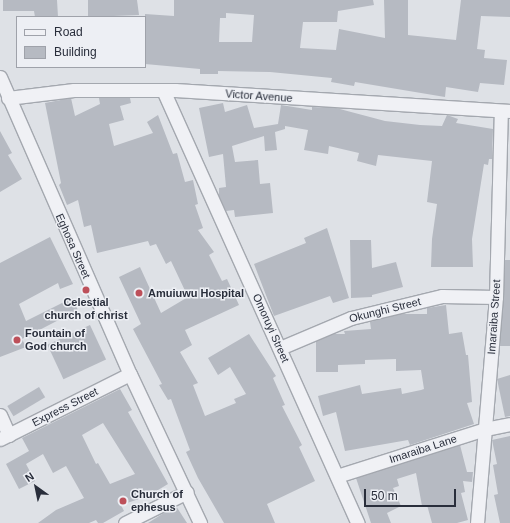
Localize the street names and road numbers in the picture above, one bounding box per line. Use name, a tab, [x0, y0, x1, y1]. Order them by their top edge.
street label: Victor Avenue	[225, 87, 293, 105]
street label: Eghosa Street	[53, 211, 93, 281]
street label: Imaraiba Street	[485, 279, 503, 355]
street label: Omoruyi Street	[250, 292, 292, 364]
street label: Okunghi Street	[348, 295, 422, 325]
street label: Express Street	[30, 385, 100, 429]
street label: Imaraiba Lane	[388, 432, 458, 466]

